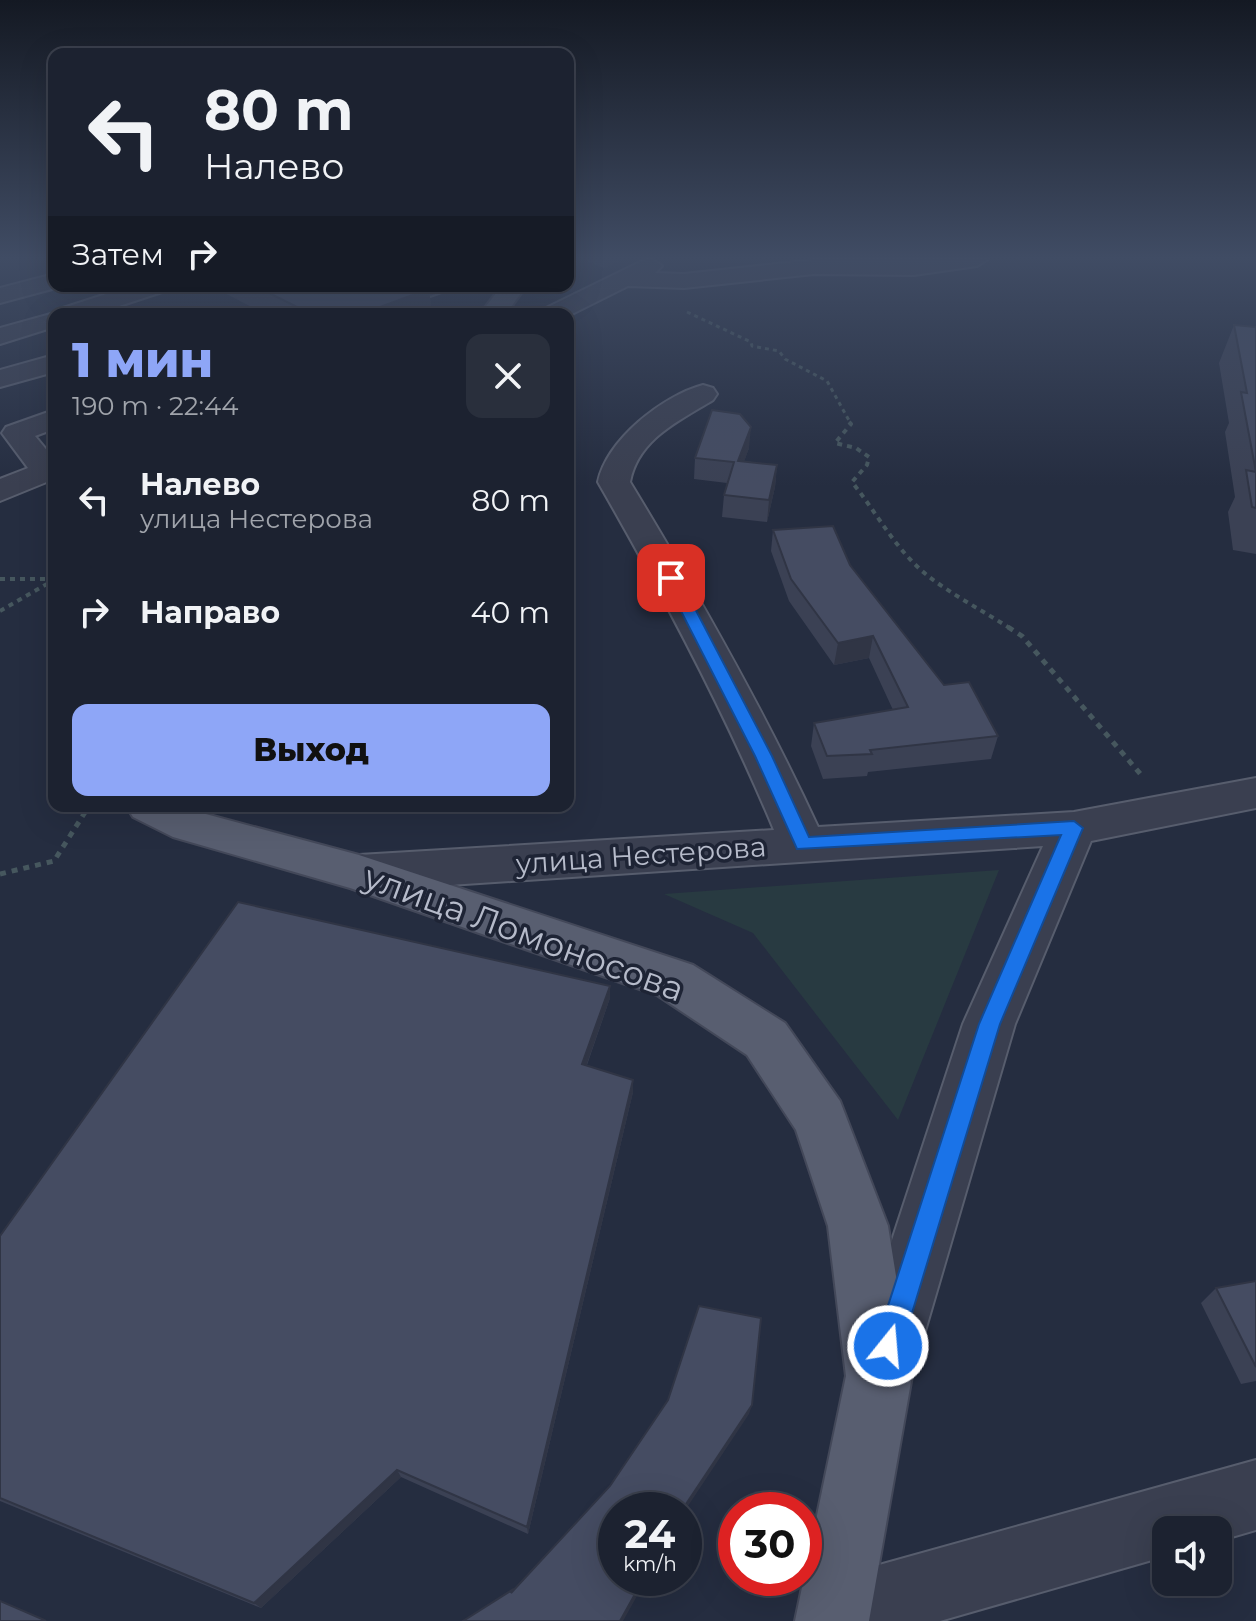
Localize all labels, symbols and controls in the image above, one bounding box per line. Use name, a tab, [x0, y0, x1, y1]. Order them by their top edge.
text: 80 m	[204, 76, 354, 144]
icon: left	[72, 80, 176, 184]
text: Налево	[204, 144, 344, 188]
icon: right	[180, 232, 224, 276]
text: Затем	[72, 236, 164, 273]
text: 1 мин	[72, 331, 213, 389]
button: close	[466, 334, 550, 418]
text: 190 m · 22:44	[72, 390, 238, 422]
text: Налево	[140, 466, 260, 503]
icon: left	[72, 478, 116, 522]
text: 80 m	[471, 482, 550, 519]
text: улица Нестерова	[140, 503, 373, 535]
pin	[637, 544, 705, 612]
icon: arrive	[649, 556, 693, 600]
icon: right	[72, 590, 116, 634]
text: Направо	[140, 594, 280, 631]
text: 40 m	[471, 594, 550, 631]
button: Выход	[72, 704, 550, 796]
street label: улица Нестерова	[514, 829, 767, 881]
street label: улица Ломоносова	[357, 855, 690, 1010]
position arrow	[846, 1304, 930, 1388]
speed limit sign: 30	[718, 1492, 822, 1596]
text: 24	[625, 1509, 675, 1558]
map controls	[1152, 1516, 1232, 1596]
button: sound	[1152, 1516, 1232, 1596]
text: km/h	[623, 1552, 677, 1576]

